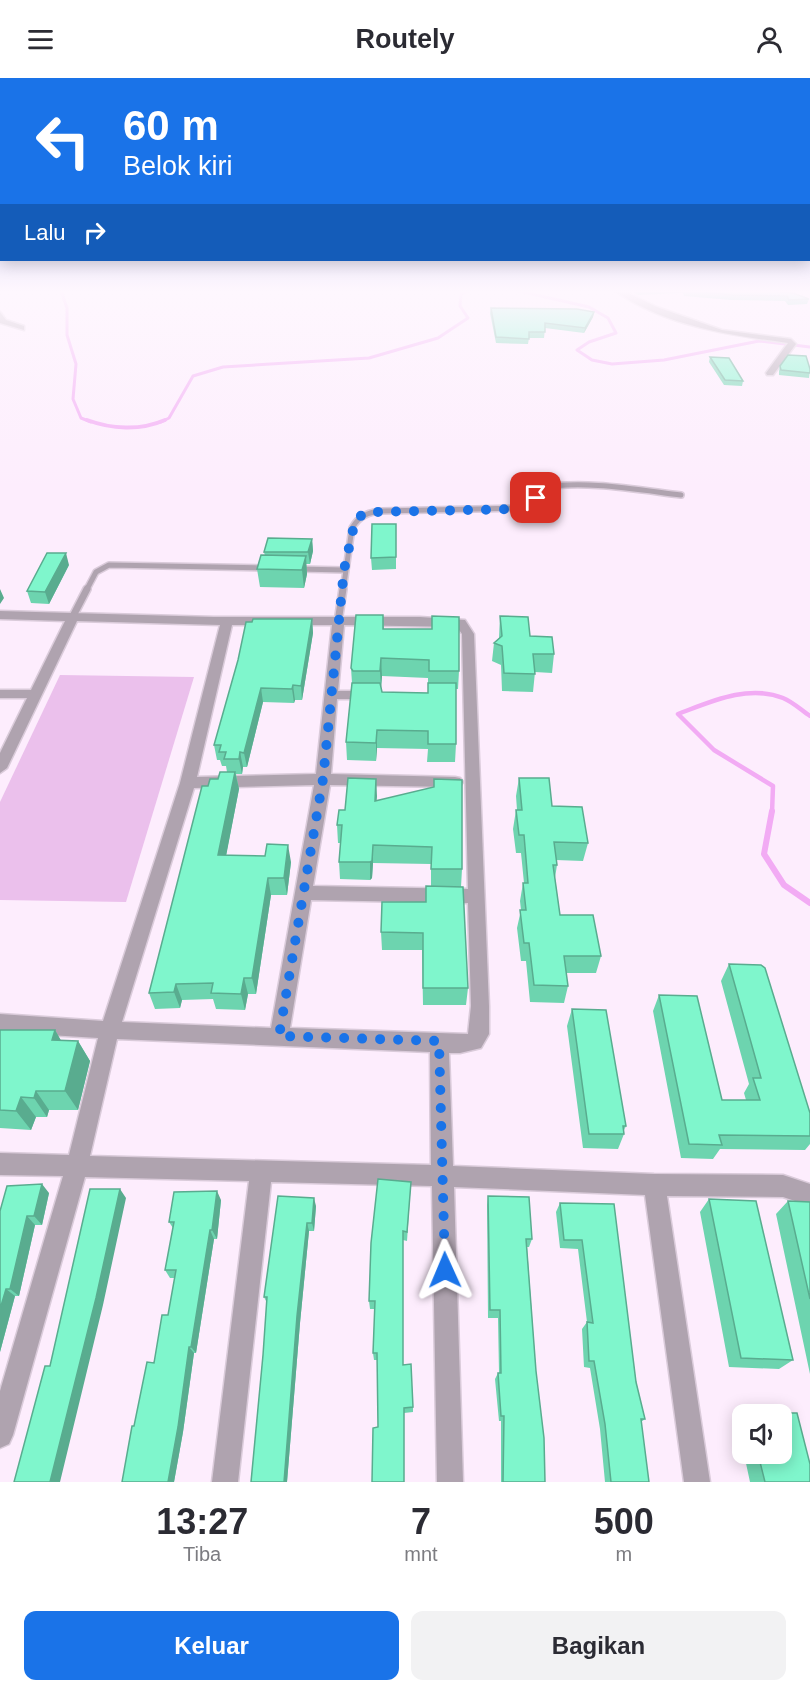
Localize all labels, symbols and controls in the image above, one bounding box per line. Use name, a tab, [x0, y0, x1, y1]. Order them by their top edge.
icon: menu	[24, 23, 57, 56]
icon: person	[753, 23, 786, 56]
text: Routely	[355, 24, 455, 54]
icon: left	[24, 102, 102, 180]
text: 60 m	[123, 102, 219, 149]
text: Belok kiri	[123, 151, 233, 181]
icon: right	[78, 216, 111, 249]
text: Lalu	[24, 220, 66, 245]
pin	[510, 472, 561, 523]
icon: arrive	[519, 481, 552, 514]
position arrow	[413, 1238, 477, 1302]
map controls	[732, 1404, 792, 1464]
button: sound	[732, 1404, 792, 1464]
text: 13:27	[156, 1501, 248, 1542]
text: 7	[411, 1501, 431, 1542]
text: 500	[594, 1501, 654, 1542]
text: Tiba	[183, 1543, 221, 1565]
text: mnt	[404, 1543, 438, 1565]
text: m	[616, 1543, 632, 1565]
button: Keluar	[24, 1611, 399, 1680]
button: Bagikan	[411, 1611, 786, 1680]

